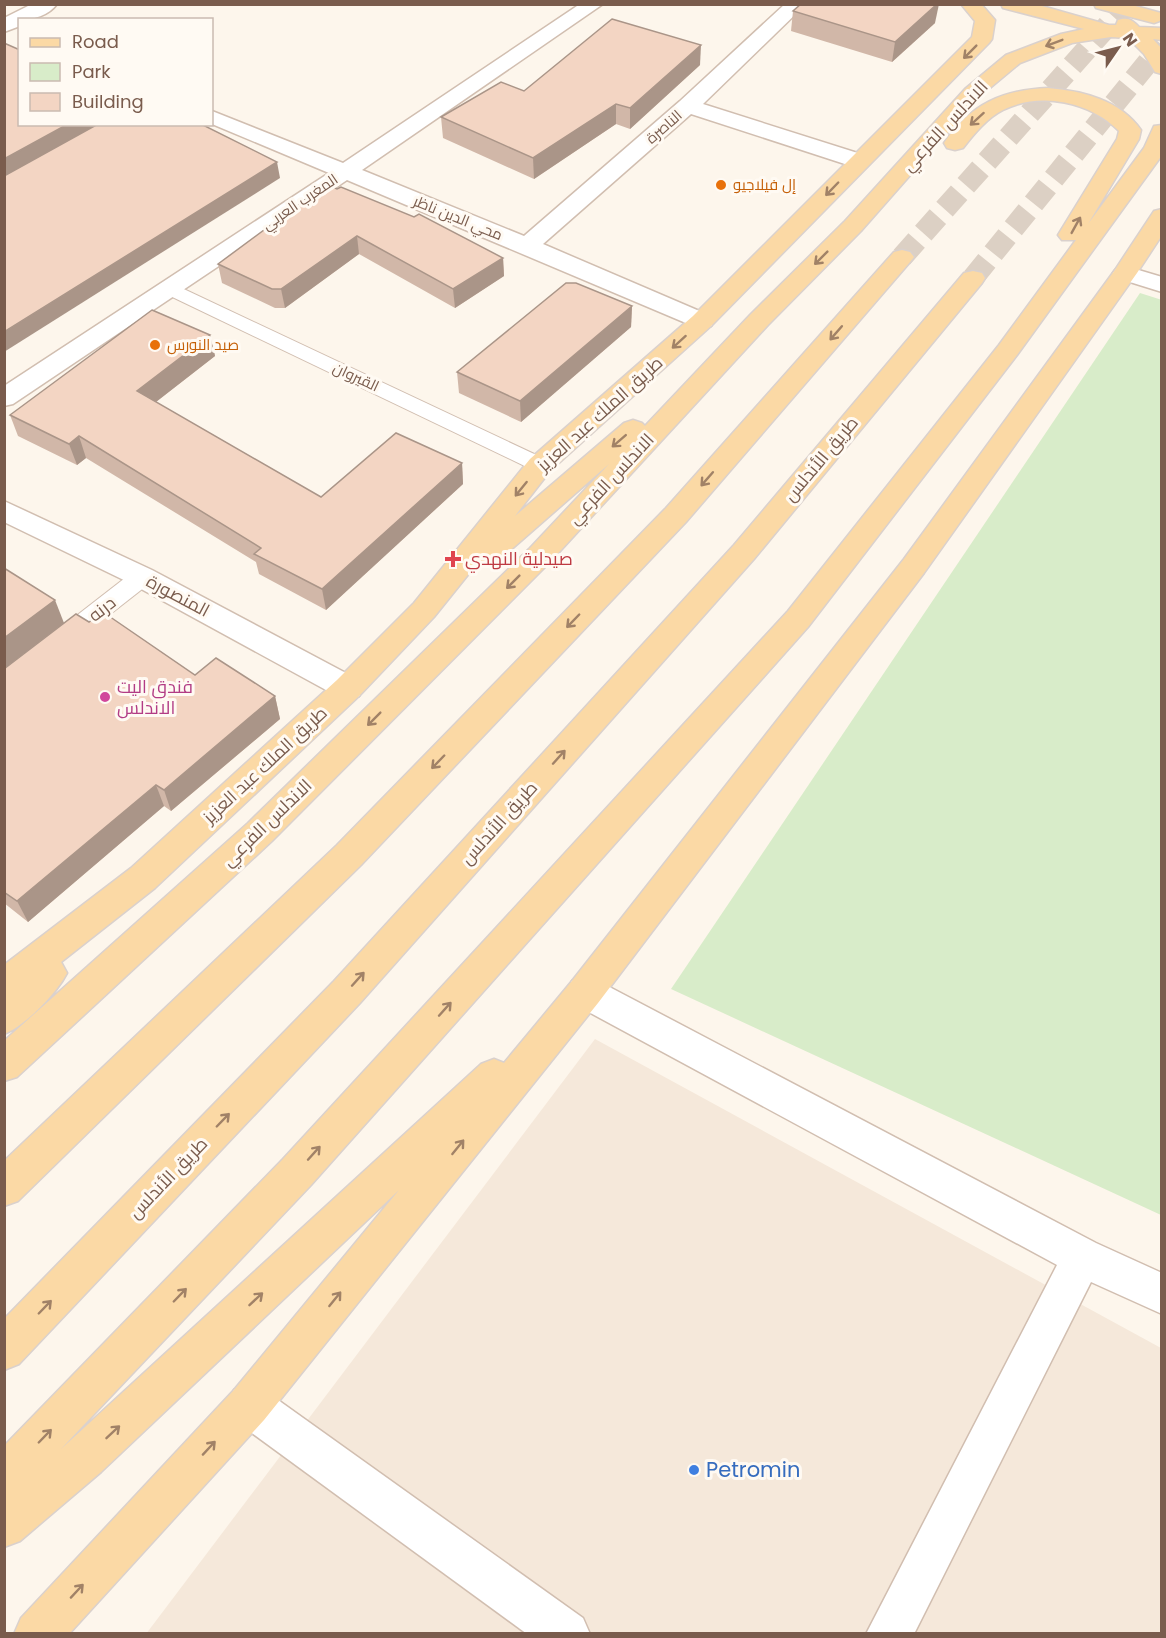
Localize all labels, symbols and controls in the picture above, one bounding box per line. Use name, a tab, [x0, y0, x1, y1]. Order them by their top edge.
legend	[18, 18, 213, 126]
north arrow	[1088, 18, 1148, 78]
text: N	[1117, 28, 1143, 51]
text: Road	[72, 29, 119, 54]
one-way arrow	[1045, 39, 1064, 50]
one-way arrow	[962, 44, 977, 59]
text: Park	[72, 59, 111, 84]
street label: الاندلس الفرعي	[896, 75, 995, 178]
text: Building	[72, 89, 144, 114]
street label: الناصرة	[641, 105, 686, 148]
one-way arrow	[970, 112, 985, 126]
street label: المغرب العربي	[258, 168, 343, 236]
place label: إل فيلاجيو	[733, 174, 796, 195]
marker: إل فيلاجيو	[714, 178, 728, 192]
one-way arrow	[824, 182, 839, 197]
street label: محي الدين ناظر	[409, 190, 506, 247]
one-way arrow	[1070, 217, 1082, 234]
one-way arrow	[813, 251, 828, 266]
one-way arrow	[829, 325, 843, 340]
place label: صيد النورس	[167, 334, 239, 355]
one-way arrow	[672, 335, 687, 349]
marker: صيد النورس	[148, 338, 162, 352]
street label: طريق الملك عبد العزيز	[531, 350, 668, 478]
street label: القيروان	[330, 357, 383, 396]
street label: طريق الأندلس	[778, 411, 864, 507]
street label: الاندلس الفرعي	[562, 428, 661, 531]
one-way arrow	[612, 434, 627, 448]
one-way arrow	[700, 471, 714, 486]
one-way arrow	[514, 481, 528, 496]
place label: صيدلية النهدي	[465, 546, 573, 573]
marker: صيدلية النهدي	[446, 552, 460, 566]
street label: المنصورة	[142, 569, 214, 623]
one-way arrow	[505, 575, 520, 590]
street label: درنه	[83, 590, 121, 627]
one-way arrow	[566, 614, 581, 629]
place label: فندق اليت الاندلس	[117, 674, 193, 720]
marker: فندق اليت الاندلس	[98, 690, 112, 704]
street label: طريق الملك عبد العزيز	[196, 700, 332, 830]
one-way arrow	[366, 712, 381, 727]
one-way arrow	[552, 749, 566, 764]
one-way arrow	[431, 754, 446, 769]
street label: الاندلس الفرعي	[216, 773, 319, 873]
street label: طريق الأندلس	[454, 776, 543, 870]
one-way arrow	[351, 972, 365, 987]
one-way arrow	[438, 1001, 452, 1016]
one-way arrow	[216, 1113, 231, 1128]
street label: طريق الأندلس	[122, 1131, 213, 1224]
one-way arrow	[451, 1140, 464, 1156]
one-way arrow	[307, 1146, 321, 1161]
one-way arrow	[172, 1287, 187, 1302]
one-way arrow	[248, 1292, 263, 1307]
one-way arrow	[328, 1292, 342, 1307]
one-way arrow	[38, 1299, 52, 1314]
one-way arrow	[105, 1426, 120, 1440]
one-way arrow	[38, 1428, 52, 1443]
one-way arrow	[202, 1440, 216, 1455]
place label: Petromin	[706, 1455, 800, 1484]
marker: Petromin	[687, 1463, 701, 1477]
one-way arrow	[69, 1583, 84, 1598]

